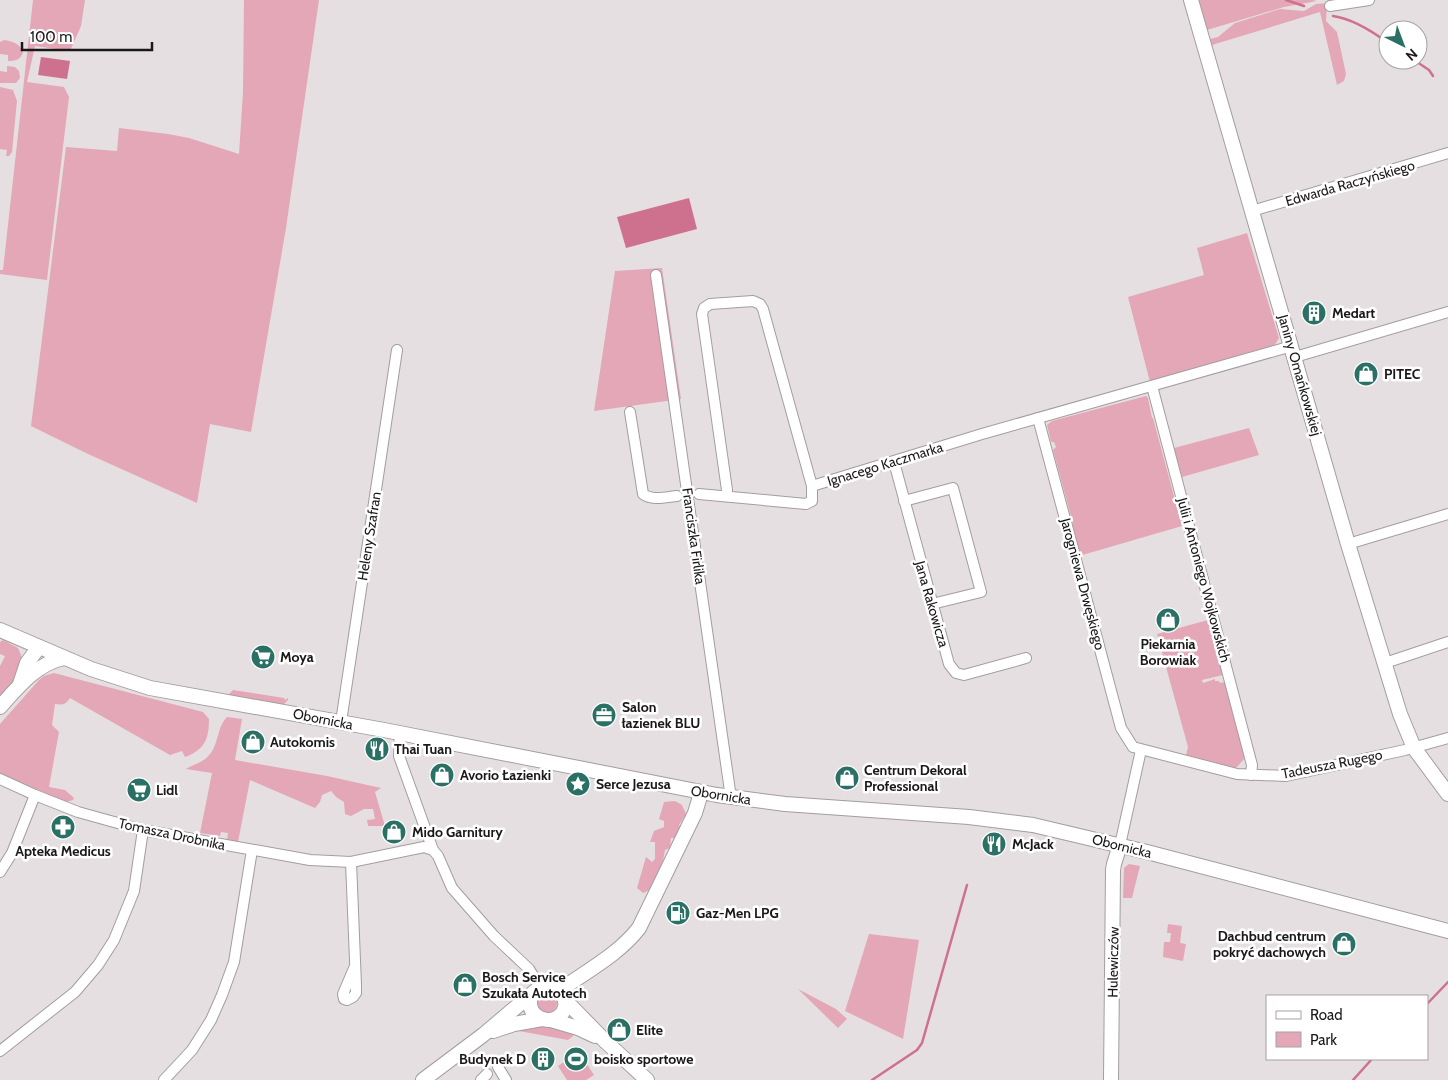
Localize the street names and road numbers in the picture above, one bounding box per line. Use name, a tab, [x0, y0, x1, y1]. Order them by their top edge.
street label: Edwarda Raczyńskiego	[1283, 156, 1417, 210]
street label: Janiny Omańkowskiej	[1274, 311, 1326, 438]
street label: Ignacego Kaczmarka	[825, 438, 945, 490]
street label: Franciszka Firlika	[678, 487, 710, 586]
street label: Heleny Szafran	[353, 490, 385, 582]
street label: Julii i Antoniego Wojkowskich	[1173, 495, 1235, 664]
street label: Jarogniewa Drwęskiego	[1056, 515, 1109, 652]
street label: Jana Rakowicza	[911, 558, 953, 650]
street label: Obornicka	[292, 704, 355, 734]
street label: Tadeusza Rugego	[1280, 745, 1384, 783]
street label: Obornicka	[690, 781, 753, 809]
street label: Tomasza Drobnika	[117, 814, 227, 854]
street label: Obornicka	[1090, 830, 1154, 862]
street label: Hulewiczów	[1103, 926, 1123, 998]

